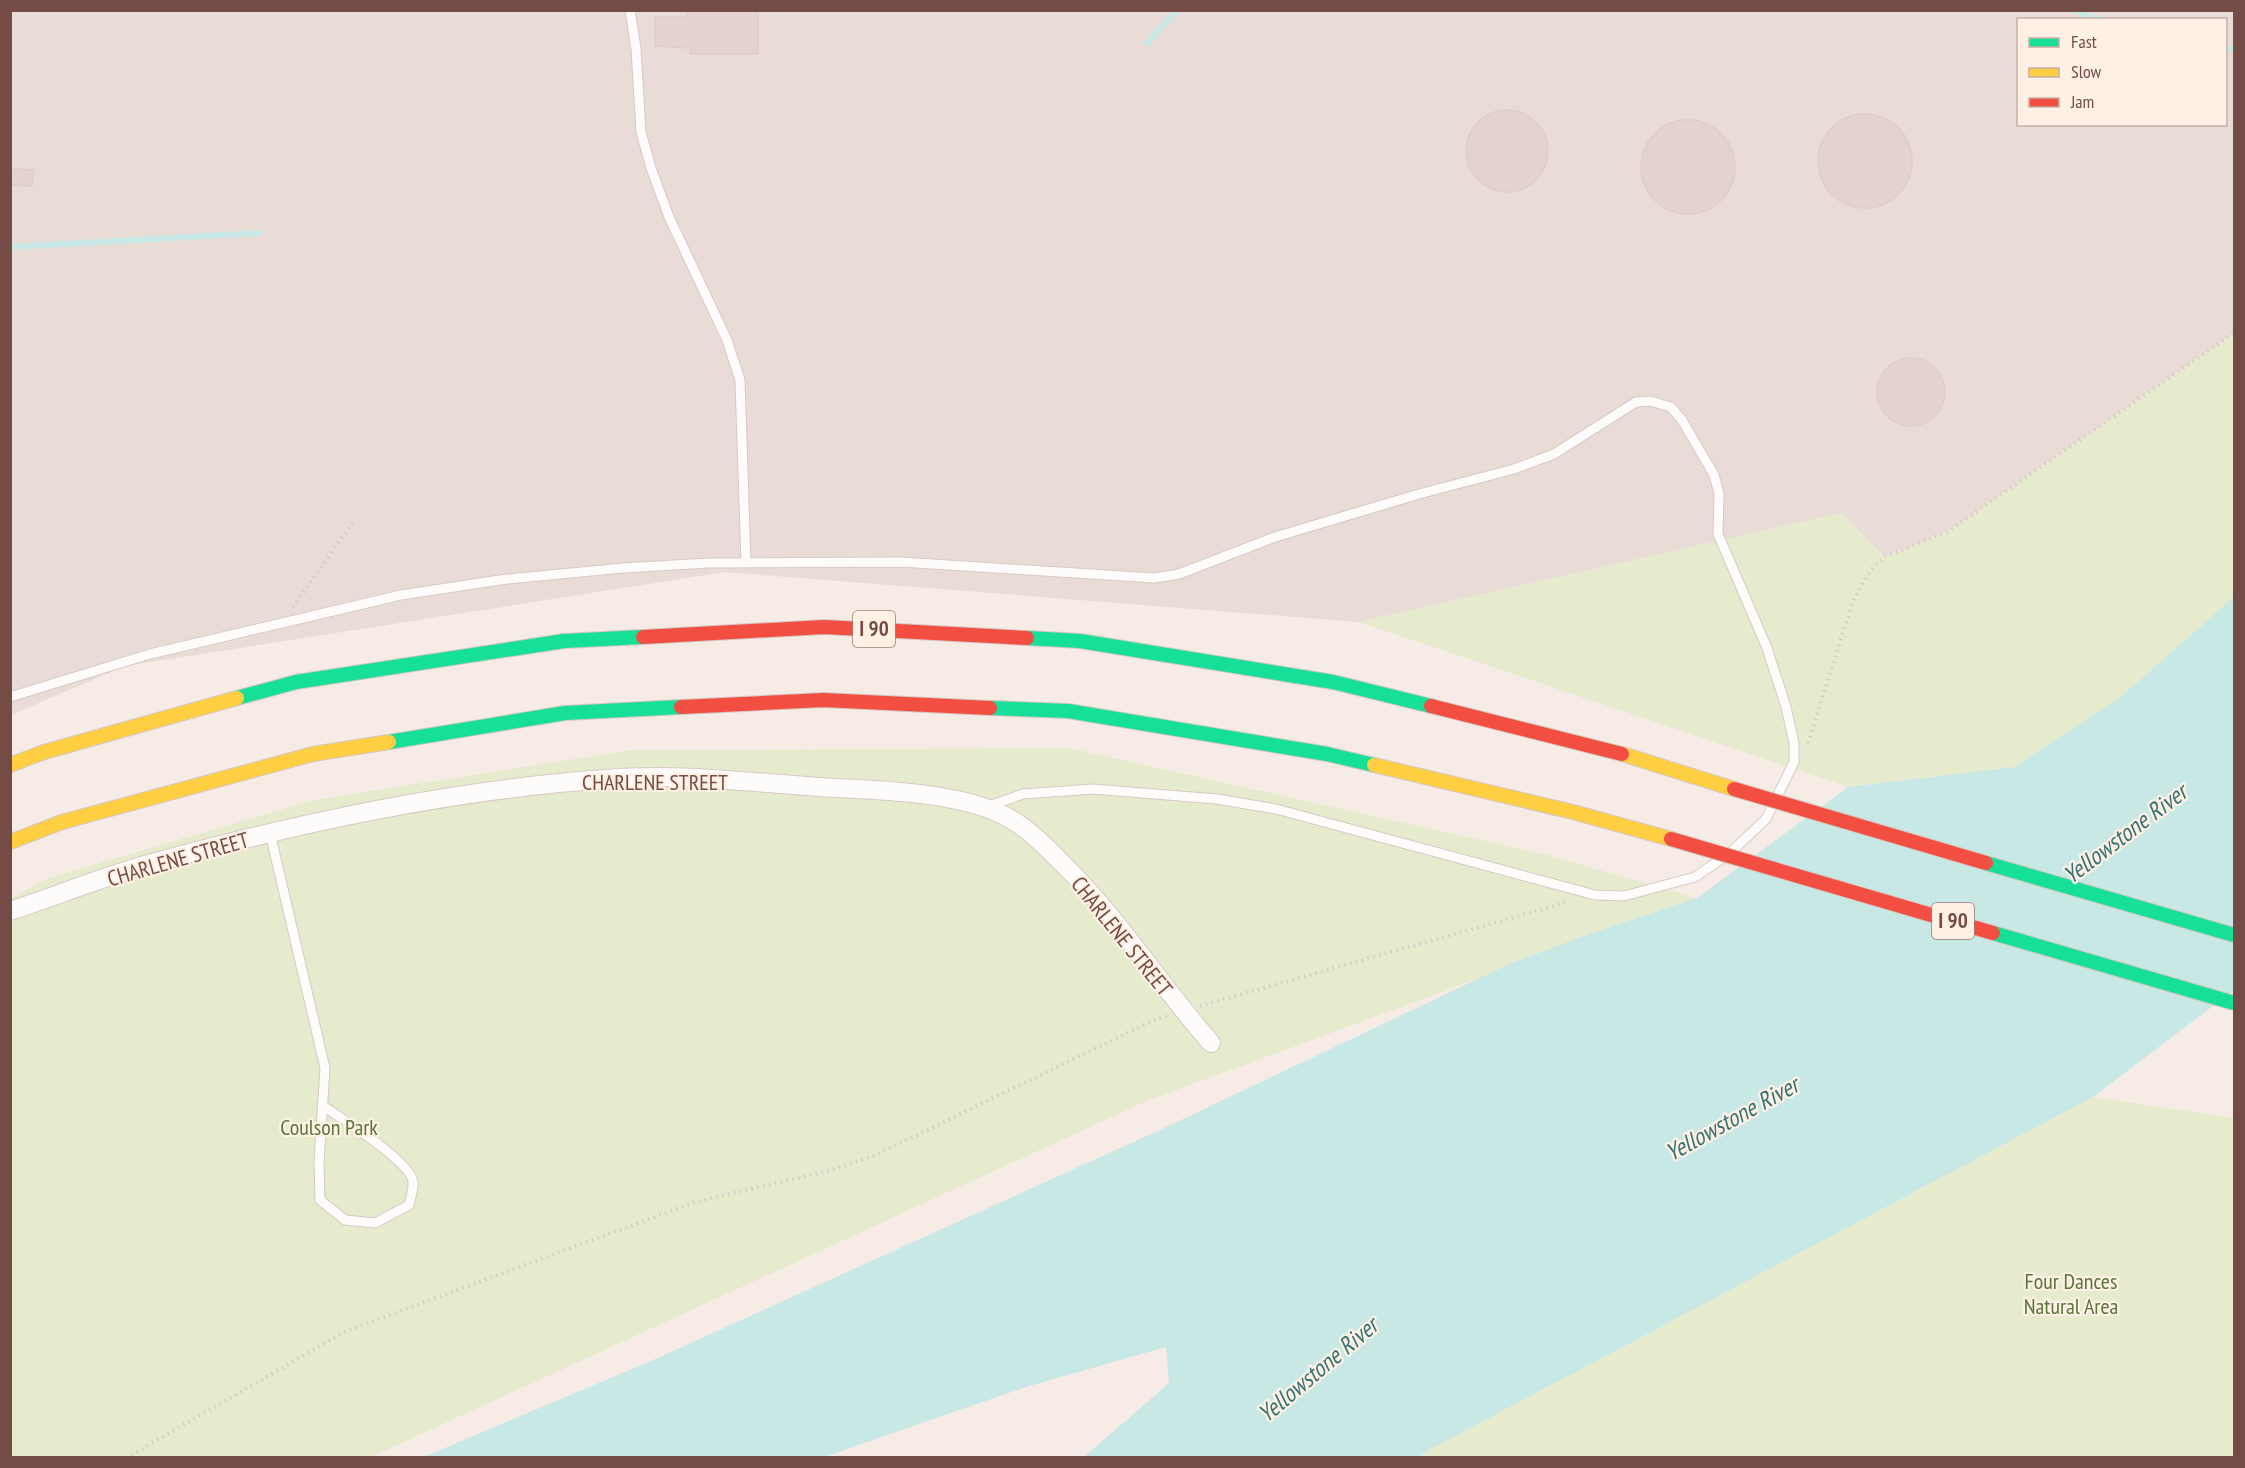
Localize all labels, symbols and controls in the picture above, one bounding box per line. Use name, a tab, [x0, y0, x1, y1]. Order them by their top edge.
legend	[2017, 18, 2227, 126]
text: Fast	[2071, 30, 2097, 53]
text: Slow	[2071, 60, 2102, 83]
text: Jam	[2070, 90, 2094, 113]
road number: I 90	[853, 611, 895, 647]
street label: CHARLENE STREET	[582, 768, 728, 796]
water label: Yellowstone River	[2056, 775, 2196, 890]
street label: CHARLENE STREET	[104, 825, 252, 893]
street label: CHARLENE STREET	[1065, 871, 1179, 1002]
road number: I 90	[1932, 903, 1974, 939]
water label: Yellowstone River	[1660, 1068, 1807, 1168]
park label: Coulson Park	[280, 1113, 378, 1141]
park label: Four Dances Natural Area	[2024, 1267, 2118, 1320]
water label: Yellowstone River	[1251, 1308, 1387, 1429]

